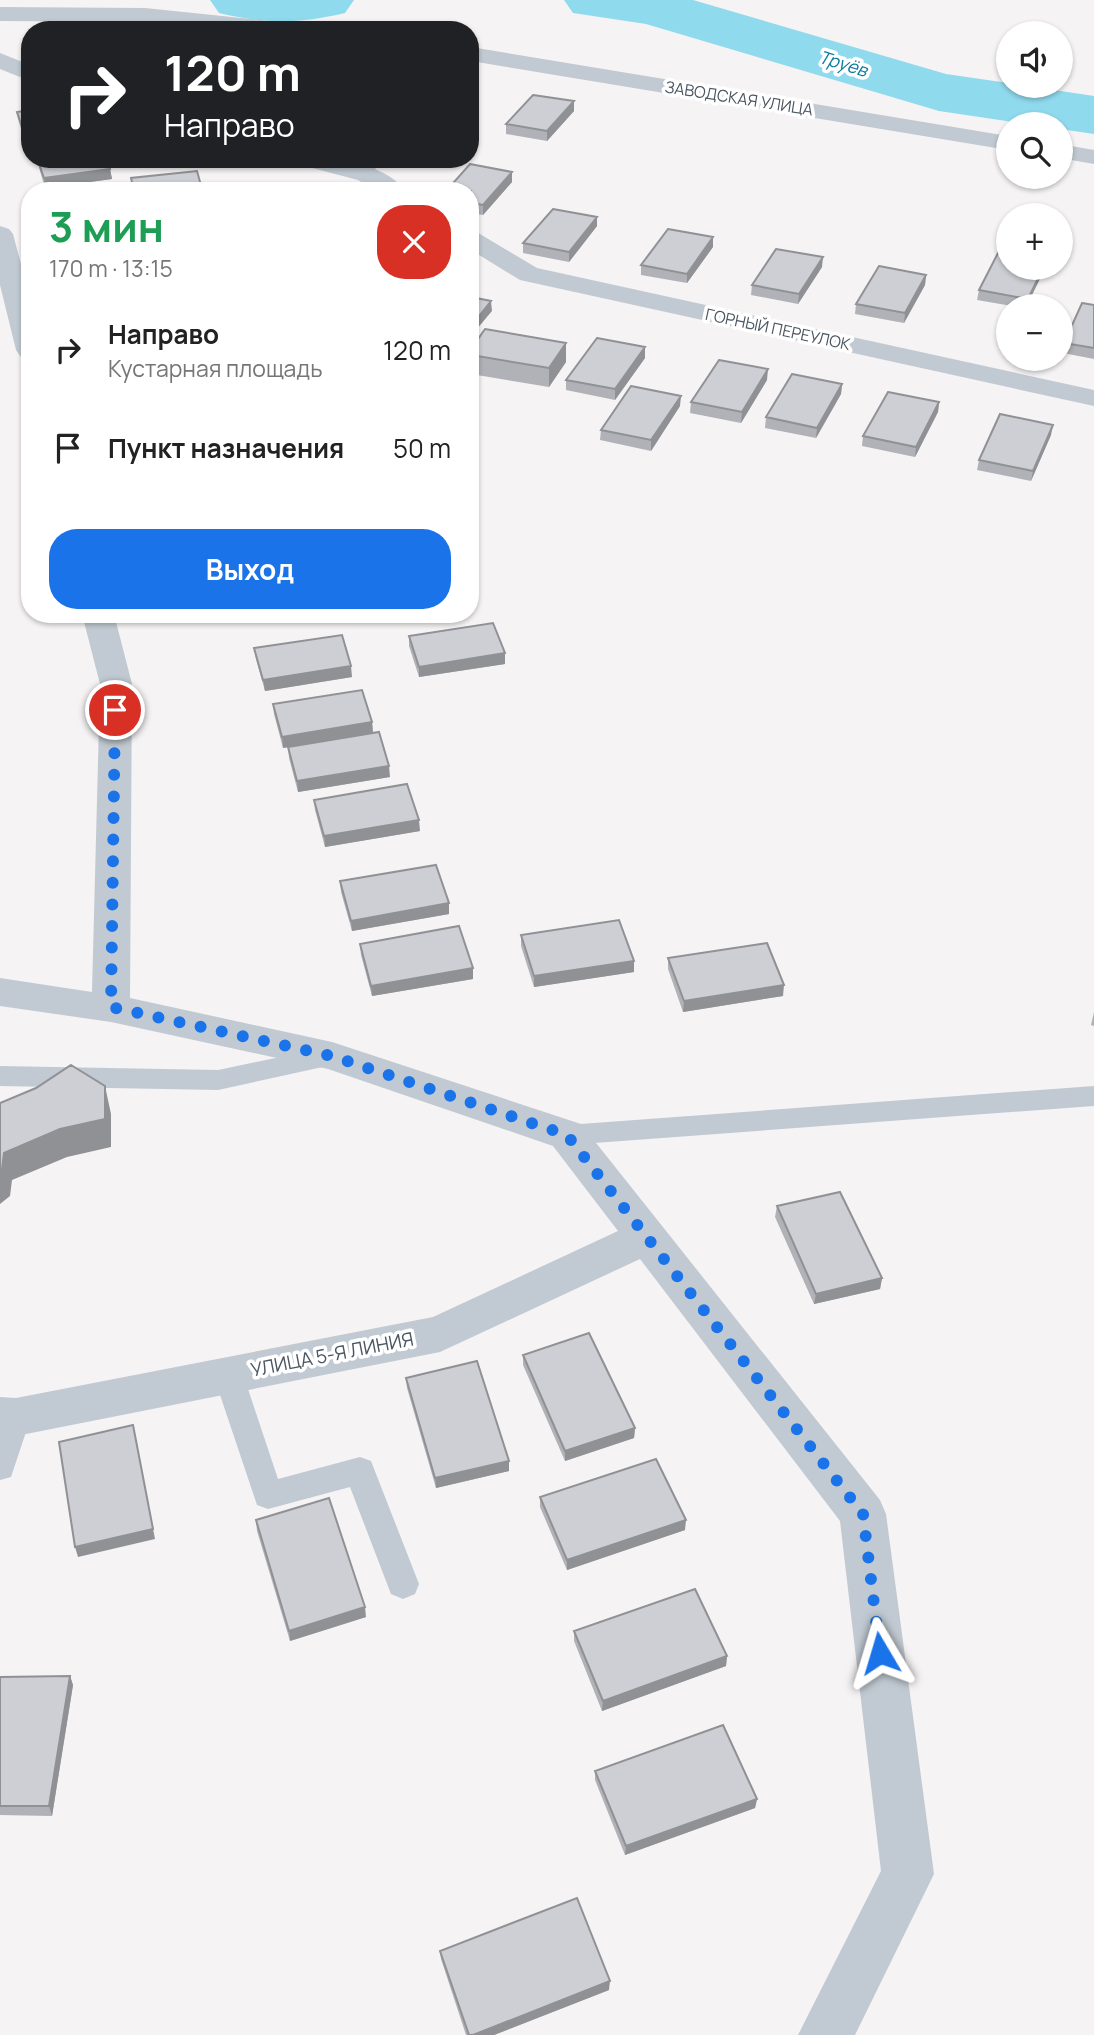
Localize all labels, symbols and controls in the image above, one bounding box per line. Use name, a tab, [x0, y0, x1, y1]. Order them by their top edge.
map controls	[996, 21, 1073, 371]
button: sound	[996, 21, 1073, 98]
text: 120 m	[164, 39, 301, 106]
water label: Труёв	[816, 44, 872, 82]
icon: right	[49, 49, 140, 140]
street label: ЗАВОДСКАЯ УЛИЦА	[663, 75, 815, 121]
text: Направо	[164, 103, 295, 147]
button: search	[996, 112, 1073, 189]
text: 3 мин	[49, 197, 164, 255]
button: +	[996, 203, 1073, 280]
button: close	[377, 205, 451, 279]
text: 170 m · 13:15	[49, 252, 173, 284]
button: −	[996, 294, 1073, 371]
street label: ГОРНЫЙ ПЕРЕУЛОК	[704, 303, 853, 355]
text: Направо	[108, 316, 219, 352]
icon: right	[49, 331, 87, 369]
text: 120 m	[383, 332, 451, 368]
text: Кустарная площадь	[108, 352, 322, 384]
icon: arrive	[49, 429, 87, 467]
text: Пункт назначения	[108, 430, 344, 466]
text: 50 m	[393, 430, 451, 466]
button: Выход	[49, 529, 451, 609]
pin	[85, 680, 145, 740]
icon: arrive	[96, 691, 134, 729]
street label: УЛИЦА 5-Я ЛИНИЯ	[248, 1325, 416, 1383]
position arrow	[843, 1616, 917, 1690]

